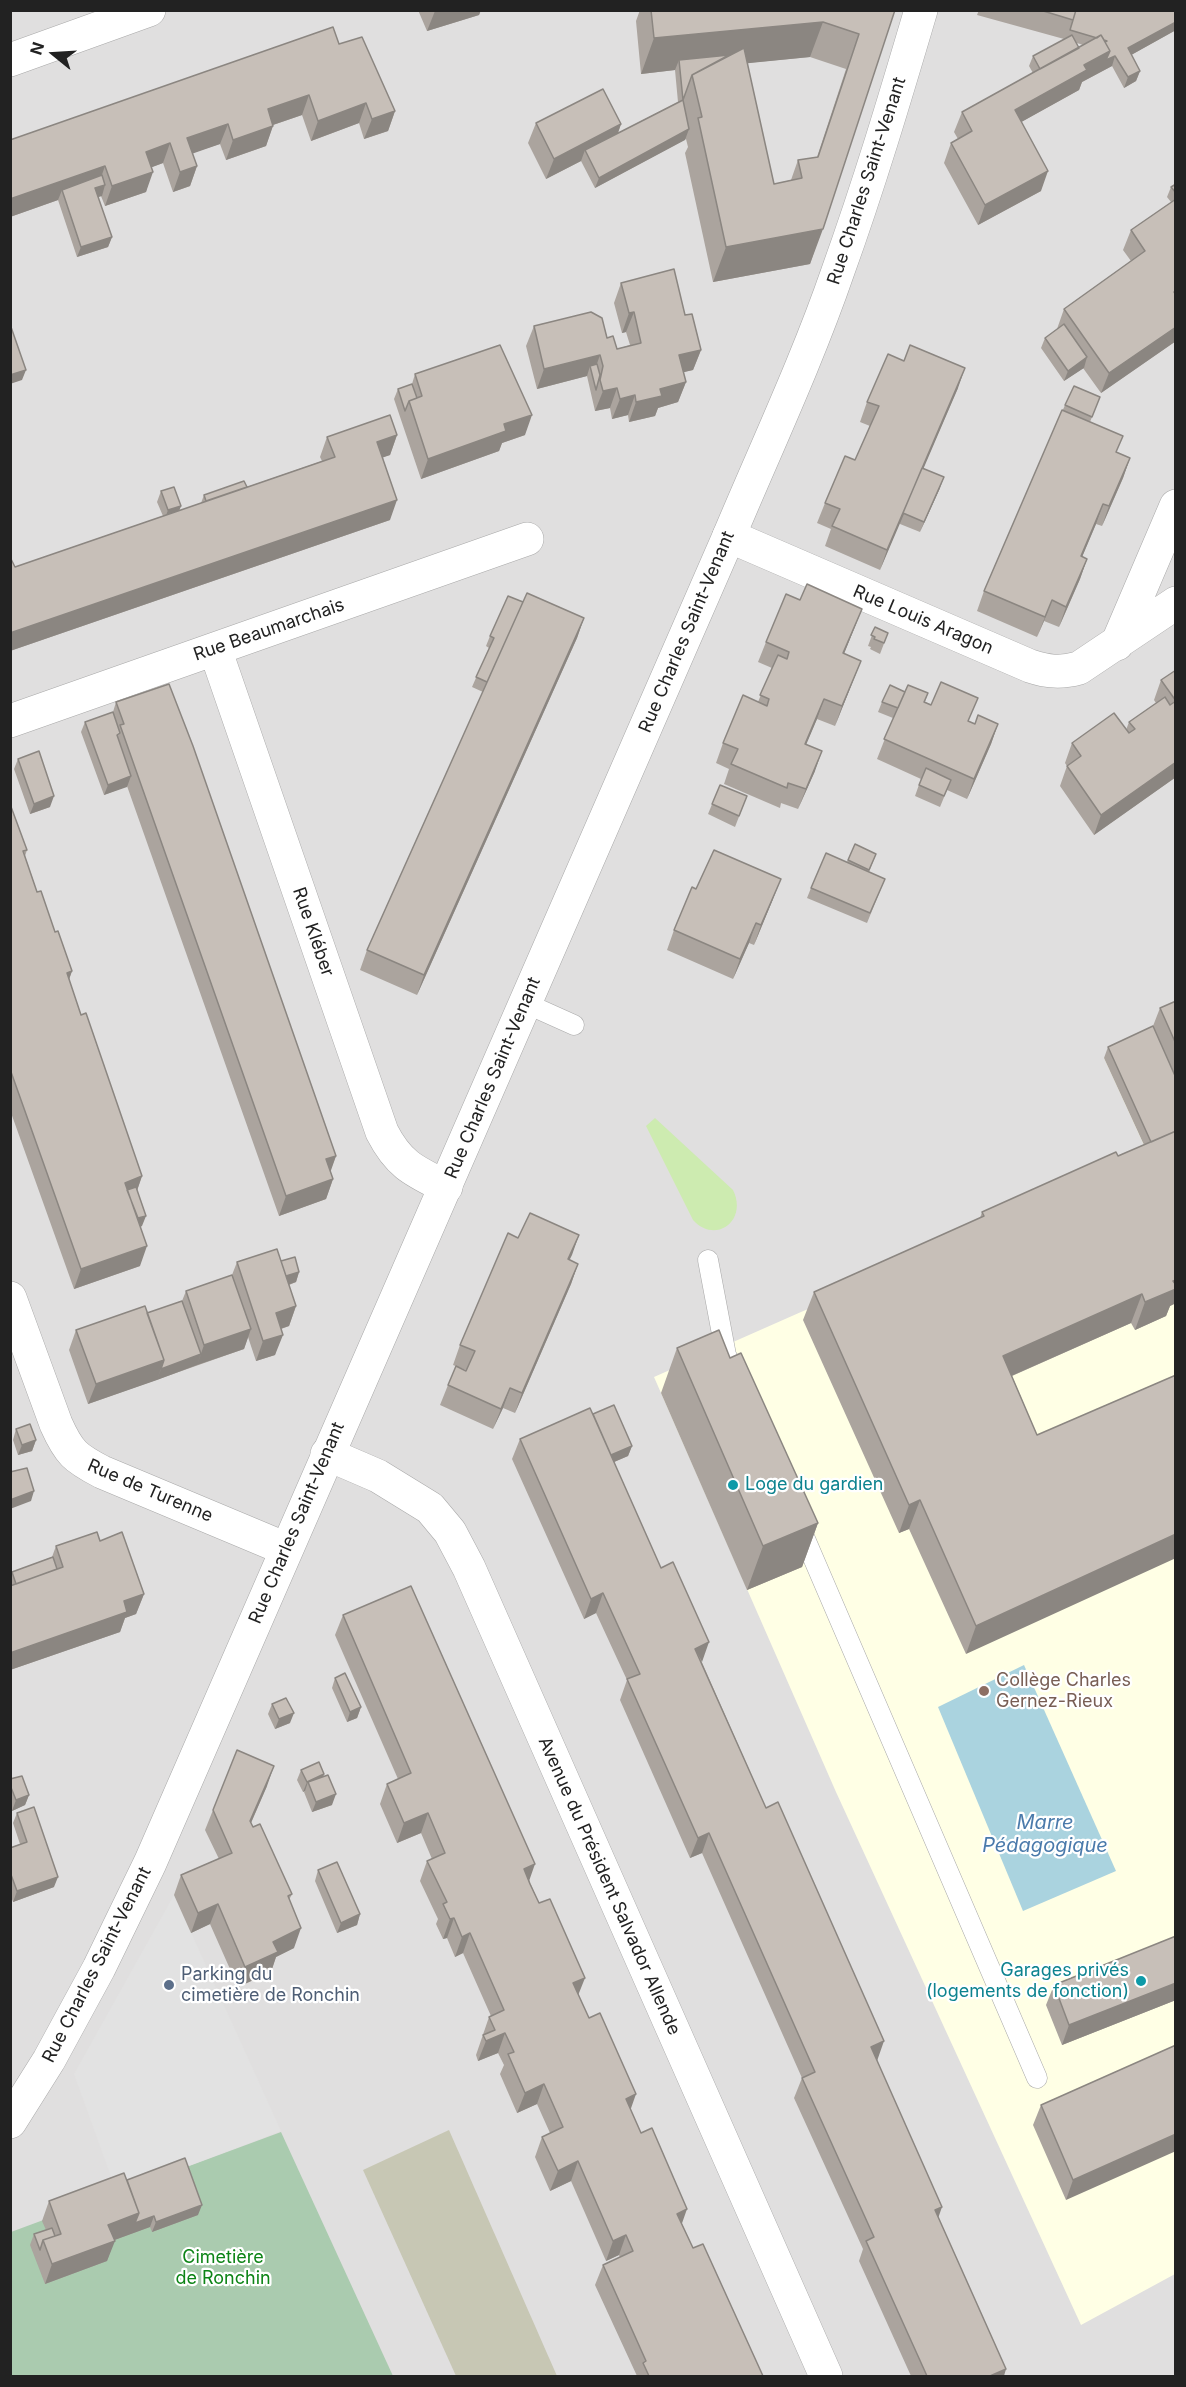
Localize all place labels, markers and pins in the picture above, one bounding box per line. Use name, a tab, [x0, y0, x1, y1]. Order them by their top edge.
place label: Loge du gardien	[745, 1474, 883, 1496]
marker: Loge du gardien	[726, 1478, 740, 1492]
place label: Collège Charles Gernez-Rieux	[996, 1670, 1131, 1712]
marker: Collège Charles Gernez-Rieux	[977, 1684, 991, 1698]
place label: Garages privés (logements de fonction)	[926, 1960, 1129, 2002]
place label: Parking du cimetière de Ronchin	[181, 1964, 360, 2006]
marker: Garages privés (logements de fonction)	[1134, 1974, 1148, 1988]
marker: Parking du cimetière de Ronchin	[162, 1978, 176, 1992]

